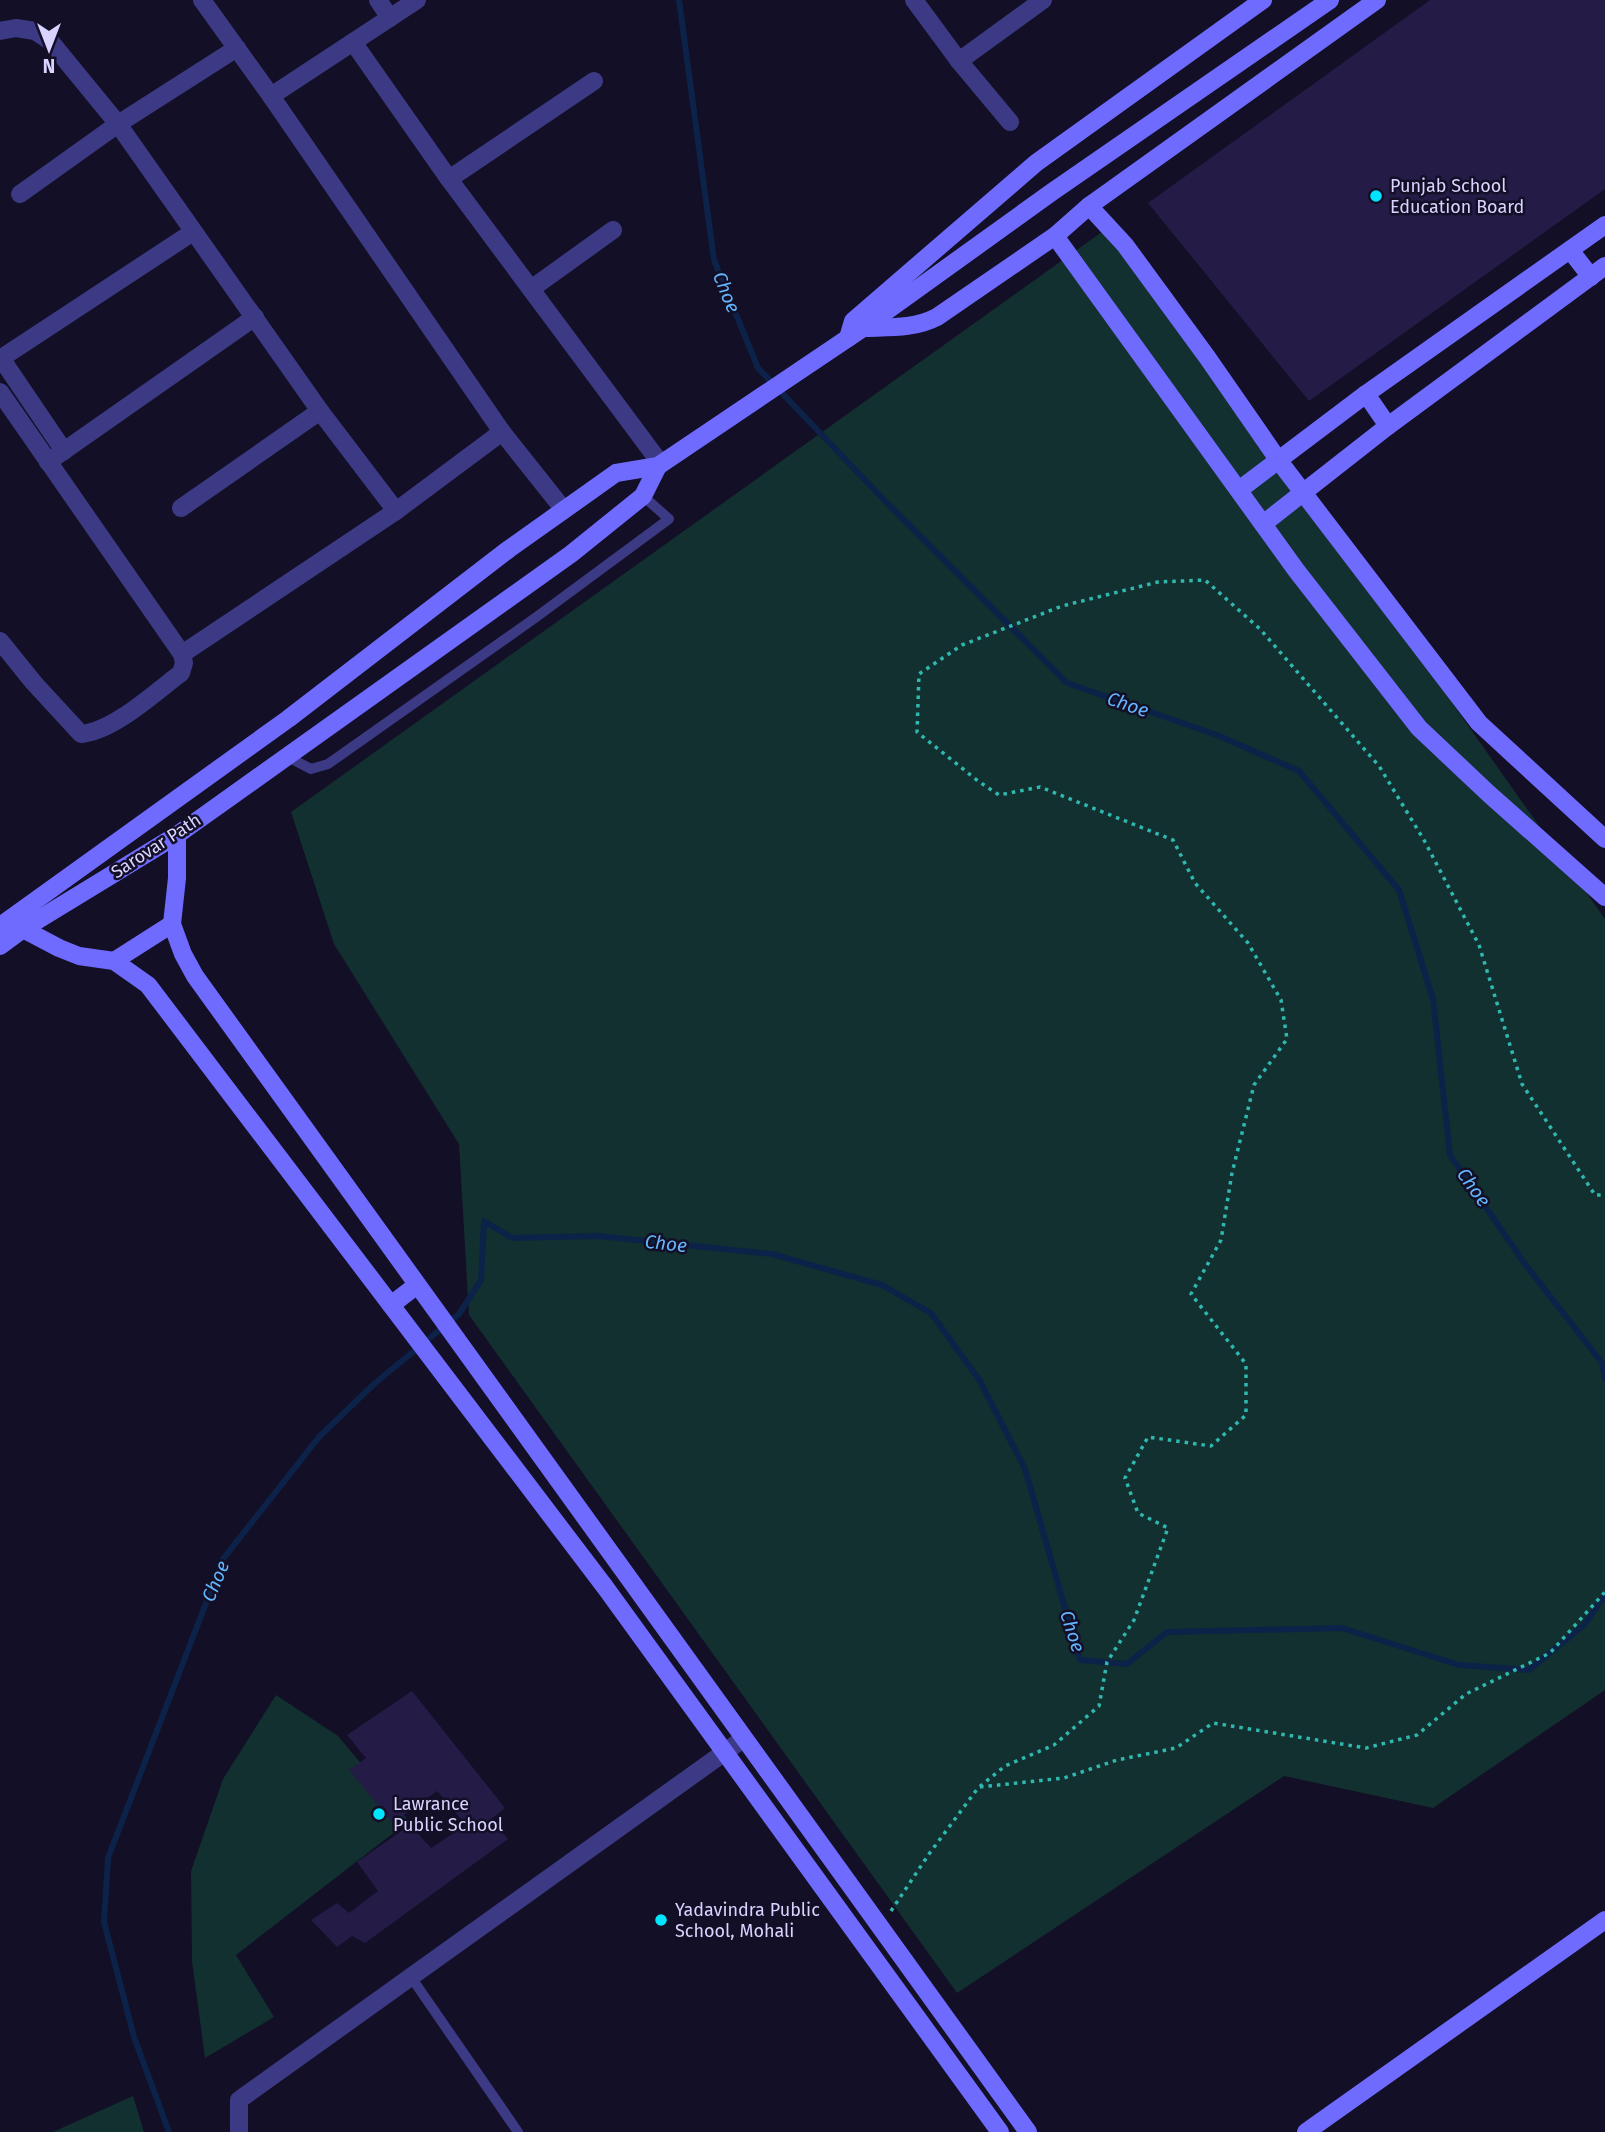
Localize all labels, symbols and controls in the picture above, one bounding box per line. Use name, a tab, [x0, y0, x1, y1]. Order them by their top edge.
north arrow	[14, 14, 84, 84]
text: N	[43, 54, 55, 77]
place label: Punjab School Education Board	[1390, 175, 1524, 218]
marker: Punjab School Education Board	[1368, 188, 1384, 204]
water label: Choe	[708, 268, 745, 316]
water label: Choe	[1104, 687, 1152, 722]
street label: Sarovar Path	[107, 809, 205, 883]
water label: Choe	[1452, 1163, 1495, 1211]
water label: Choe	[644, 1230, 688, 1257]
water label: Choe	[197, 1557, 234, 1605]
water label: Choe	[1055, 1608, 1090, 1655]
place label: Lawrance Public School	[393, 1793, 503, 1836]
marker: Lawrance Public School	[371, 1806, 387, 1822]
place label: Yadavindra Public School, Mohali	[675, 1899, 820, 1942]
marker: Yadavindra Public School, Mohali	[653, 1912, 669, 1928]

